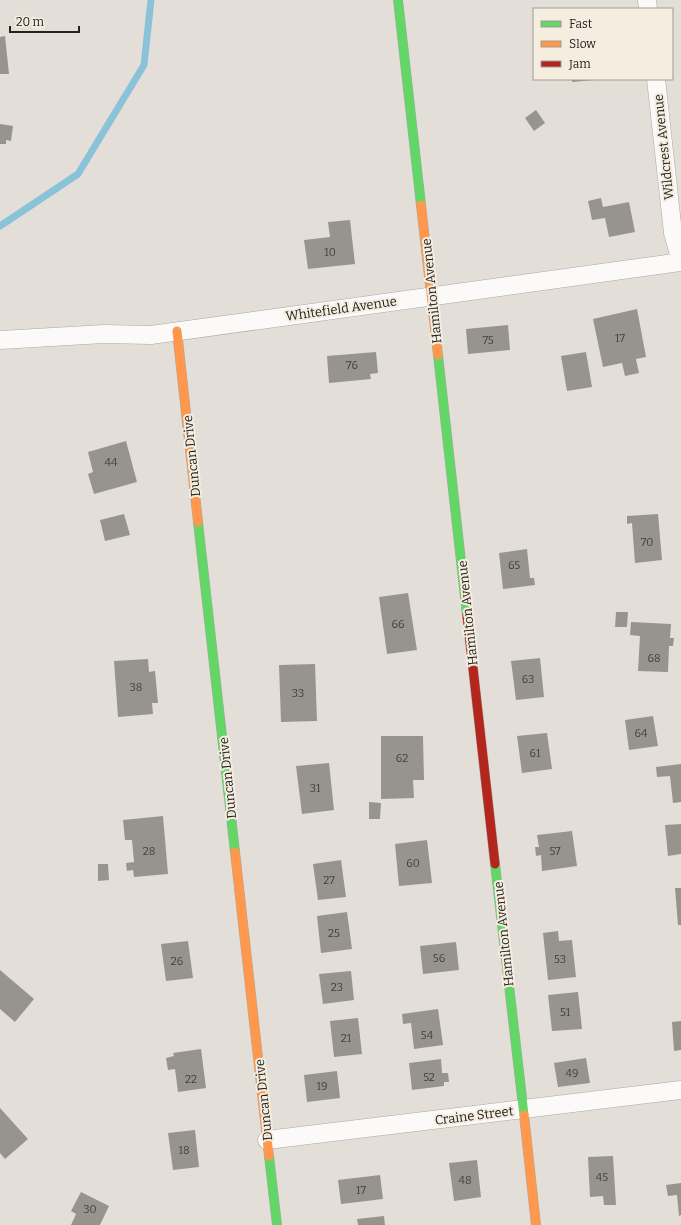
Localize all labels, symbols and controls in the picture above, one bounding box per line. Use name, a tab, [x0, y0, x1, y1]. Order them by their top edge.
scale bar	[10, 8, 79, 34]
legend	[533, 8, 673, 80]
text: 20 m	[16, 15, 45, 29]
text: Fast	[569, 17, 593, 31]
text: Slow	[569, 37, 596, 51]
text: Jam	[568, 57, 591, 71]
street label: Wildcrest Avenue	[650, 93, 677, 201]
street label: Hamilton Avenue	[419, 238, 444, 344]
house number: 10	[324, 246, 336, 259]
street label: Whitefield Avenue	[284, 293, 398, 324]
house number: 17	[615, 332, 625, 345]
house number: 75	[482, 334, 494, 347]
house number: 76	[346, 359, 358, 372]
street label: Duncan Drive	[180, 414, 203, 497]
house number: 44	[105, 456, 118, 469]
house number: 70	[641, 536, 653, 549]
house number: 65	[508, 559, 520, 572]
street label: Hamilton Avenue	[455, 560, 480, 666]
house number: 66	[392, 618, 404, 631]
house number: 68	[647, 652, 661, 665]
house number: 63	[522, 673, 534, 686]
house number: 38	[130, 681, 142, 694]
house number: 33	[292, 687, 304, 700]
house number: 64	[635, 727, 648, 740]
street label: Duncan Drive	[216, 736, 239, 819]
house number: 61	[530, 747, 541, 760]
house number: 62	[396, 752, 408, 765]
house number: 31	[310, 782, 321, 795]
house number: 28	[143, 845, 155, 858]
house number: 57	[549, 845, 561, 858]
house number: 60	[406, 857, 420, 870]
house number: 27	[323, 874, 335, 887]
street label: Hamilton Avenue	[491, 881, 516, 987]
house number: 25	[328, 927, 340, 940]
house number: 56	[433, 952, 445, 965]
house number: 53	[554, 953, 566, 966]
house number: 26	[171, 955, 183, 968]
house number: 23	[331, 981, 343, 994]
house number: 51	[560, 1006, 571, 1019]
house number: 54	[421, 1029, 434, 1042]
house number: 21	[341, 1032, 352, 1045]
street label: Duncan Drive	[252, 1058, 275, 1141]
house number: 49	[566, 1067, 578, 1080]
house number: 52	[423, 1071, 435, 1084]
house number: 22	[185, 1073, 197, 1086]
house number: 19	[317, 1080, 327, 1093]
street label: Craine Street	[434, 1103, 514, 1128]
house number: 18	[178, 1144, 190, 1157]
house number: 45	[596, 1171, 608, 1184]
house number: 48	[458, 1174, 472, 1187]
house number: 17	[356, 1184, 366, 1197]
house number: 30	[83, 1203, 97, 1216]

